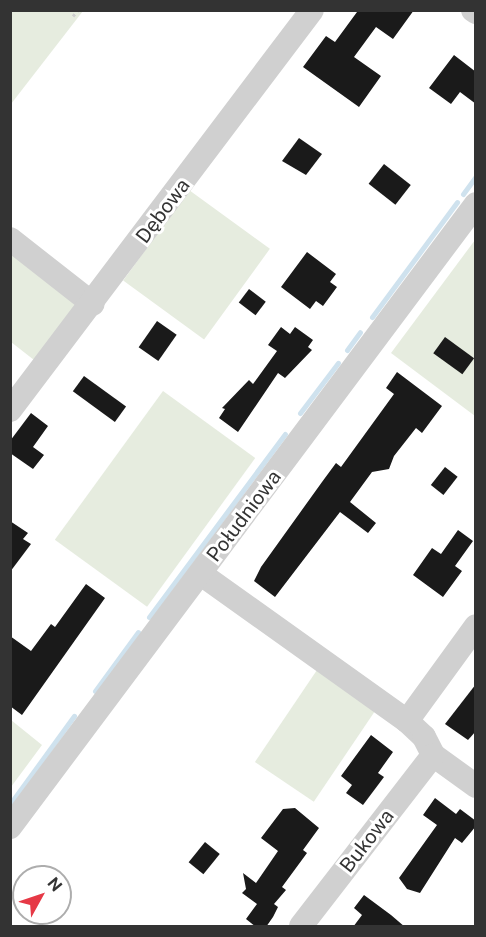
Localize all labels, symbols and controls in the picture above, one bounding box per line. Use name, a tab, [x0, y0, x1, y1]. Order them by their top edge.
street label: Dębowa	[131, 174, 195, 248]
street label: Południowa	[202, 466, 286, 566]
street label: Bukowa	[335, 805, 399, 877]
north arrow	[12, 865, 72, 925]
text: N	[43, 873, 66, 895]

